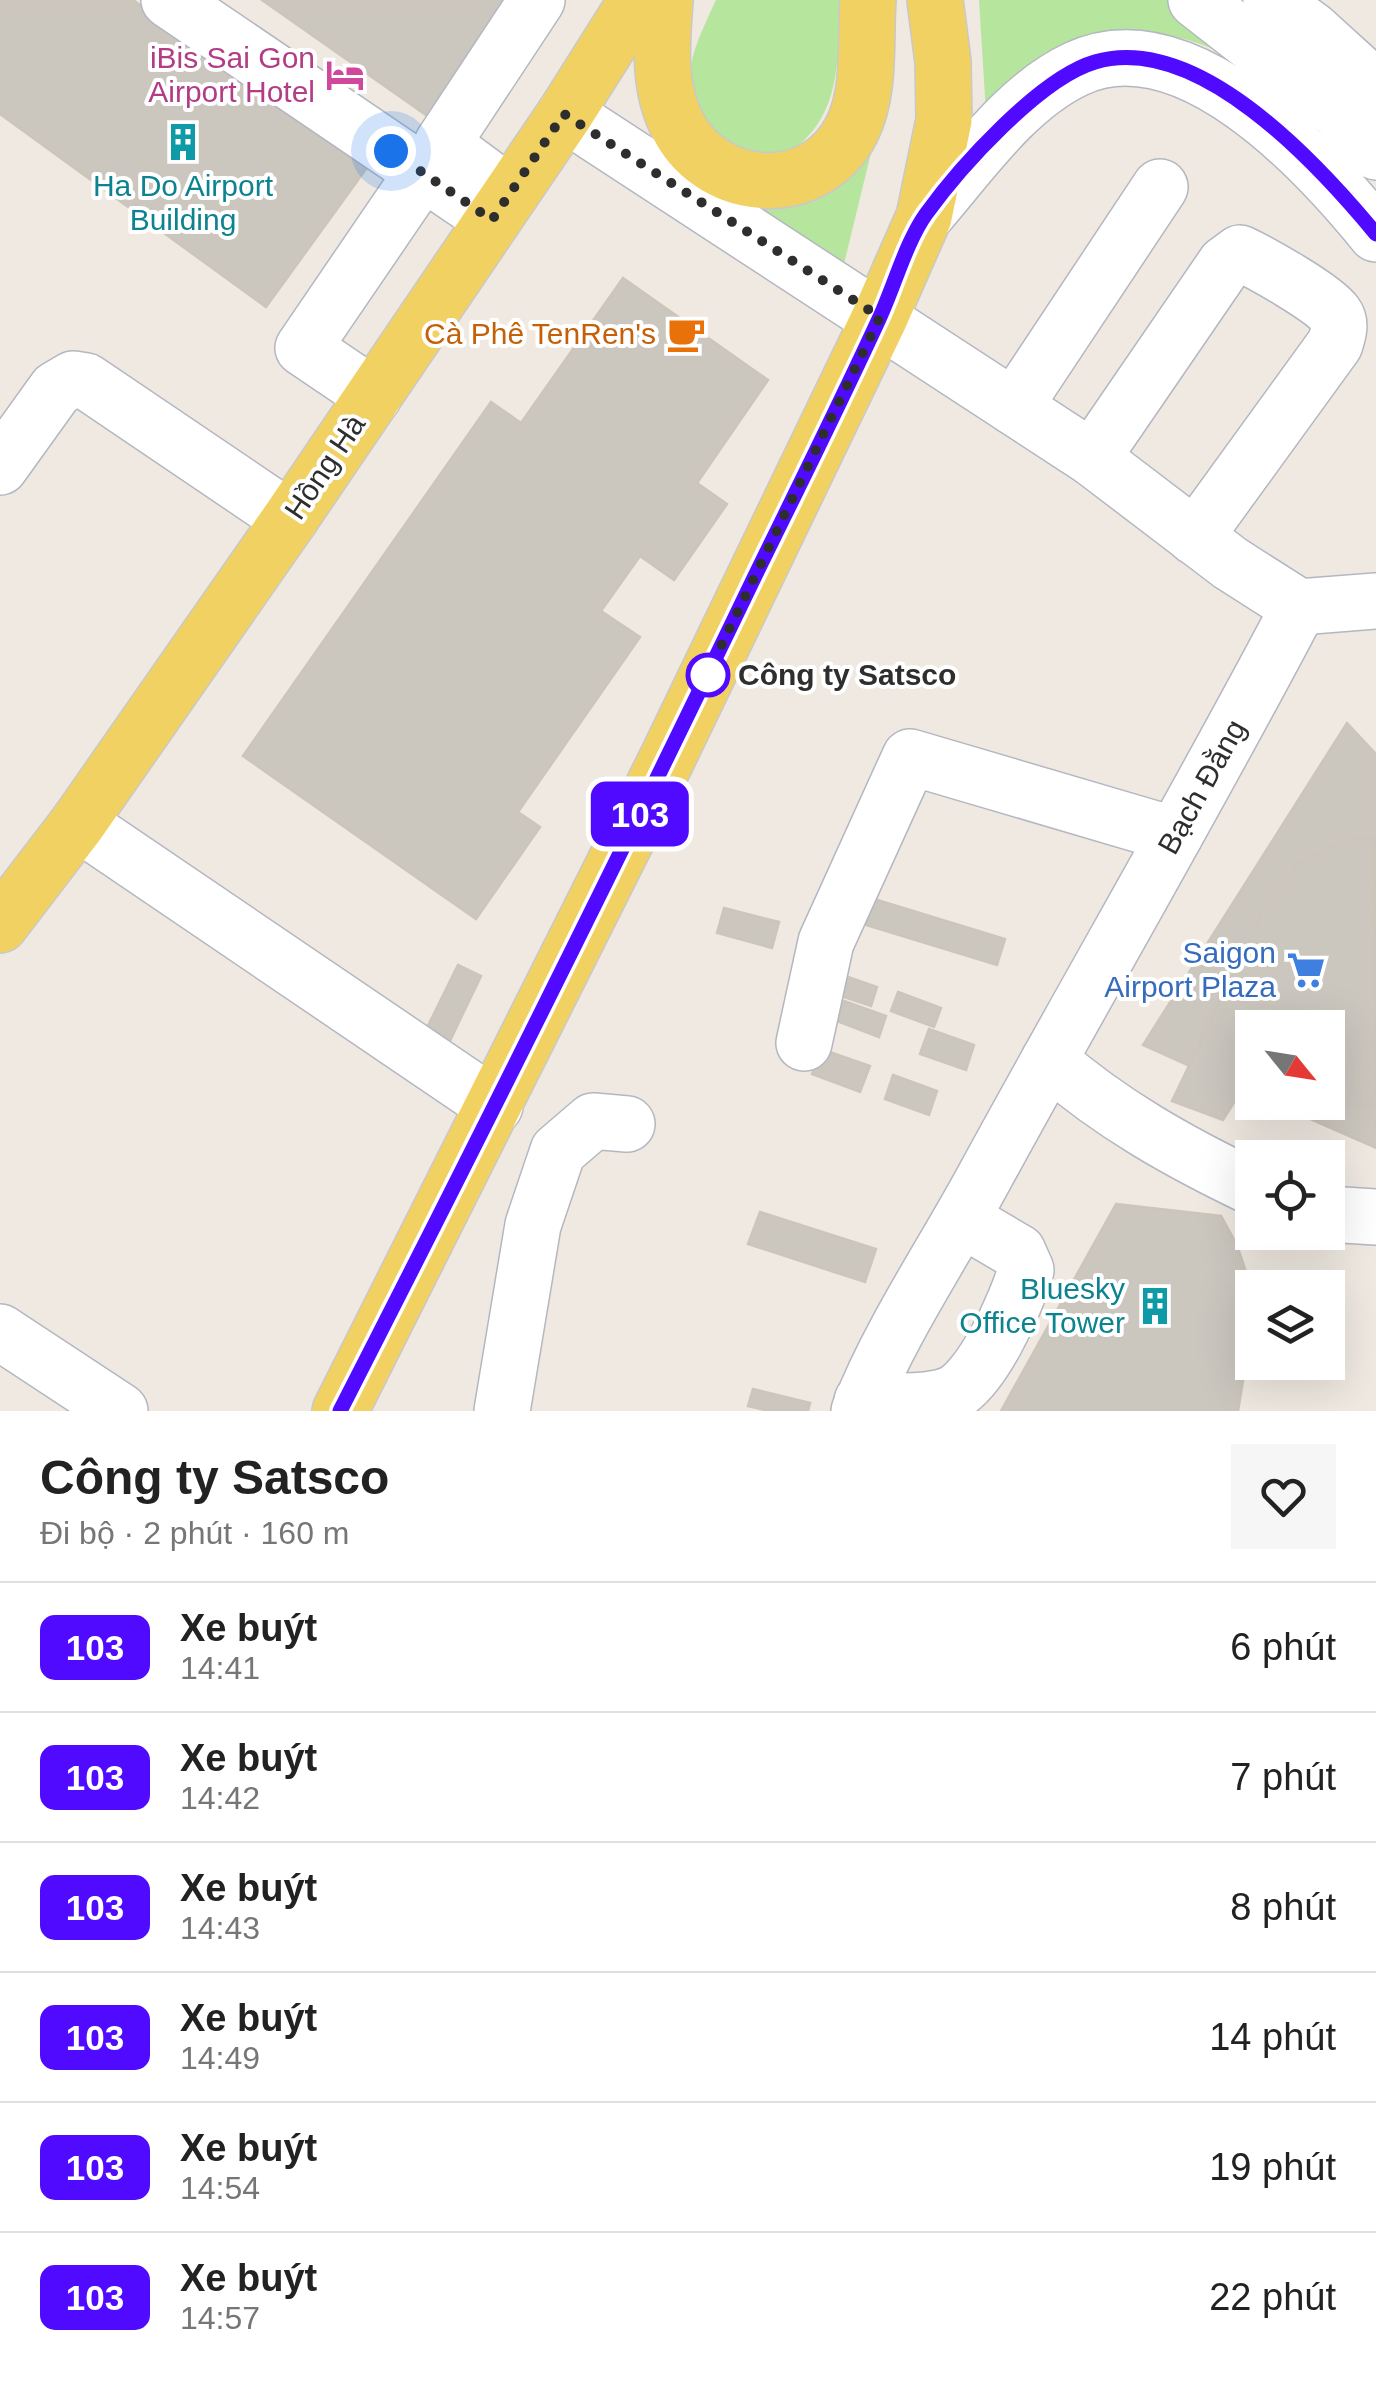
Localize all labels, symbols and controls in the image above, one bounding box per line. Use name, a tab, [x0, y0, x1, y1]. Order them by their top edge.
place label: iBis Sai Gon Airport Hotel	[148, 41, 315, 108]
hotel icon: iBis Sai Gon Airport Hotel	[324, 54, 366, 96]
building icon: Ha Do Airport Building	[162, 121, 204, 163]
your location	[366, 126, 416, 176]
place label: Ha Do Airport Building	[93, 169, 274, 236]
cafe icon: Cà Phê TenRen's	[665, 313, 707, 355]
place label: Cà Phê TenRen's	[424, 317, 656, 350]
street label: Hồng Hà	[278, 408, 372, 525]
marker: Công ty Satsco	[687, 654, 729, 696]
place label: Công ty Satsco	[738, 658, 956, 691]
street label: Bạch Đằng	[1151, 714, 1252, 860]
line badge: 103	[582, 782, 698, 846]
text: 103	[611, 795, 669, 834]
place label: Saigon Airport Plaza	[1104, 936, 1276, 1003]
supermarket icon: Saigon Airport Plaza	[1285, 949, 1327, 991]
north arrow	[1235, 1010, 1345, 1120]
map controls	[1235, 1010, 1345, 1380]
button: locate	[1235, 1140, 1345, 1250]
button: layers	[1235, 1270, 1345, 1380]
place label: Bluesky Office Tower	[959, 1272, 1125, 1339]
building icon: Bluesky Office Tower	[1134, 1285, 1176, 1327]
button: heart	[1231, 1444, 1336, 1549]
text: Công ty Satsco	[40, 1451, 389, 1504]
text: Đi bộ · 2 phút · 160 m	[40, 1515, 349, 1551]
text: Xe buýt	[180, 1607, 317, 1649]
text: 6 phút	[1230, 1626, 1336, 1668]
text: 103	[66, 1628, 124, 1667]
text: 14:41	[180, 1650, 260, 1686]
text: Xe buýt	[180, 1737, 317, 1779]
text: 7 phút	[1230, 1756, 1336, 1798]
text: 103	[66, 1758, 124, 1797]
text: 14:42	[180, 1780, 260, 1816]
text: Xe buýt	[180, 1867, 317, 1909]
text: 8 phút	[1230, 1886, 1336, 1928]
text: 103	[66, 1888, 124, 1927]
text: 14:43	[180, 1910, 260, 1946]
text: Xe buýt	[180, 1997, 317, 2039]
text: 14 phút	[1209, 2016, 1336, 2058]
text: 103	[66, 2018, 124, 2057]
text: 14:49	[180, 2040, 260, 2076]
text: Xe buýt	[180, 2127, 317, 2169]
text: 19 phút	[1209, 2146, 1336, 2188]
text: 103	[66, 2148, 124, 2187]
text: 14:54	[180, 2170, 260, 2206]
text: Xe buýt	[180, 2257, 317, 2299]
text: 22 phút	[1209, 2276, 1336, 2318]
text: 103	[66, 2278, 124, 2317]
text: 14:57	[180, 2300, 260, 2336]

